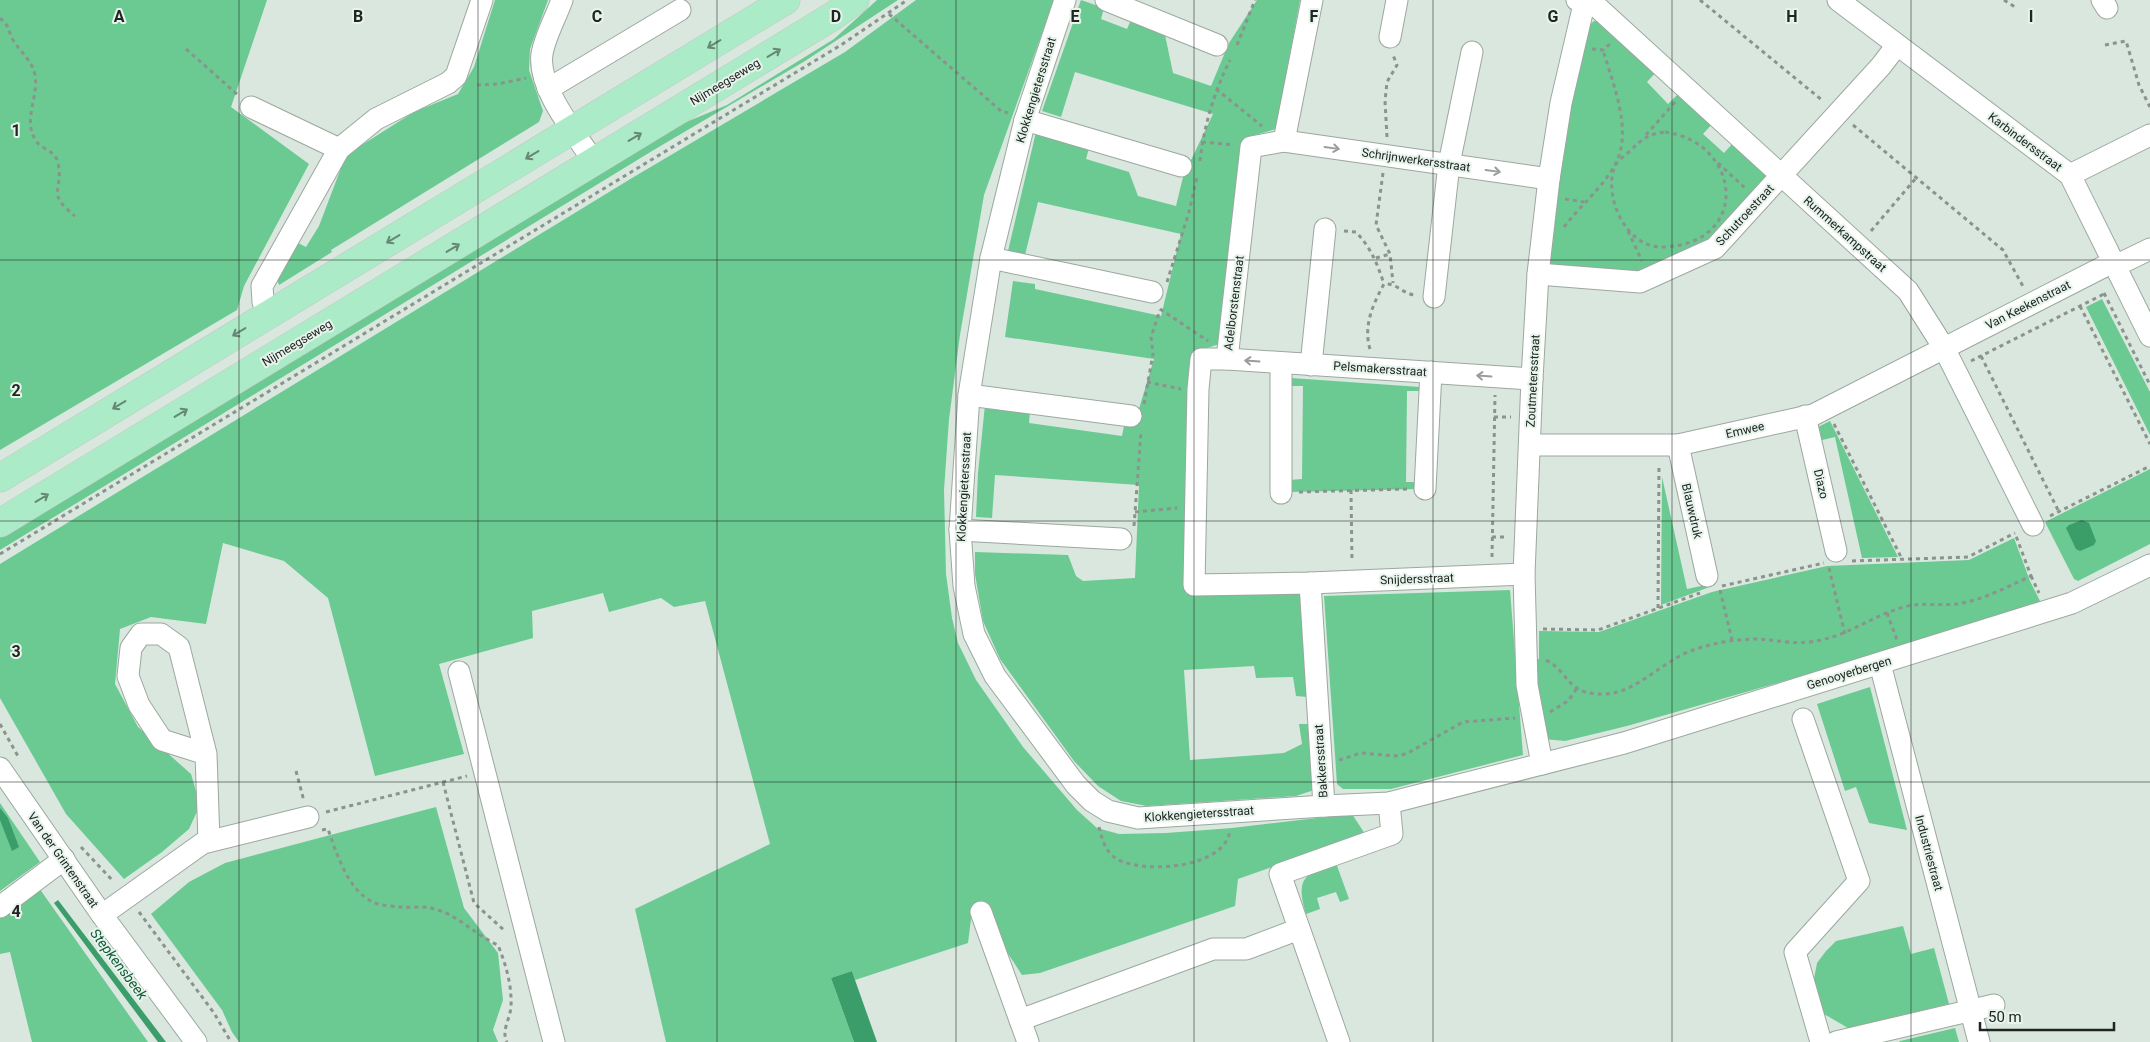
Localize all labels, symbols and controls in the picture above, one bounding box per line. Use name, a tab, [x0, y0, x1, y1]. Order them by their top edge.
text: A	[114, 7, 125, 26]
text: B	[353, 7, 363, 26]
text: C	[592, 7, 602, 26]
text: D	[831, 7, 841, 26]
text: E	[1071, 7, 1080, 26]
text: F	[1310, 7, 1319, 26]
text: G	[1548, 7, 1559, 26]
text: H	[1786, 7, 1798, 26]
text: I	[2029, 7, 2033, 26]
street label: Klokkengietersstraat	[1013, 35, 1059, 145]
one-way arrow	[708, 39, 722, 49]
one-way arrow	[767, 47, 781, 57]
street label: Nijmeegseweg	[688, 56, 762, 108]
street label: Karbindersstraat	[1985, 110, 2065, 174]
text: 1	[11, 121, 21, 140]
one-way arrow	[628, 132, 642, 142]
one-way arrow	[1323, 143, 1339, 153]
street label: Schrijnwerkersstraat	[1361, 145, 1471, 175]
one-way arrow	[525, 150, 539, 160]
one-way arrow	[1484, 166, 1500, 176]
street label: Schutroestraat	[1713, 181, 1777, 249]
street label: Rummerkampstraat	[1801, 193, 1889, 275]
one-way arrow	[386, 234, 400, 244]
one-way arrow	[446, 242, 460, 252]
street label: Adelborstenstraat	[1221, 255, 1247, 351]
street label: Van Keekenstraat	[1983, 278, 2073, 332]
street label: Nijmeegseweg	[260, 317, 334, 369]
one-way arrow	[232, 328, 246, 338]
street label: Zoutmetersstraat	[1524, 334, 1542, 428]
one-way arrow	[1244, 356, 1260, 365]
street label: Pelsmakersstraat	[1333, 359, 1427, 379]
one-way arrow	[1476, 371, 1492, 381]
text: 2	[11, 381, 21, 400]
one-way arrow	[113, 400, 127, 410]
one-way arrow	[173, 408, 187, 418]
street label: Emwee	[1724, 419, 1766, 441]
street label: Klokkengietersstraat	[954, 432, 974, 542]
street label: Diazo	[1811, 468, 1831, 500]
street label: Blauwdruk	[1679, 482, 1705, 541]
one-way arrow	[34, 492, 48, 502]
street label: Snijdersstraat	[1380, 571, 1454, 587]
text: 3	[11, 642, 21, 661]
street label: Genooyerbergen	[1805, 654, 1893, 692]
street label: Bakkersstraat	[1311, 724, 1331, 798]
street label: Klokkengietersstraat	[1144, 803, 1254, 825]
street label: Van der Grintenstraat	[25, 810, 101, 910]
street label: Industriestraat	[1912, 814, 1946, 892]
text: 4	[11, 902, 21, 921]
water label: Stepkensbeek	[87, 925, 152, 1004]
scale bar	[1980, 1000, 2114, 1032]
text: 50 m	[1988, 1008, 2022, 1026]

